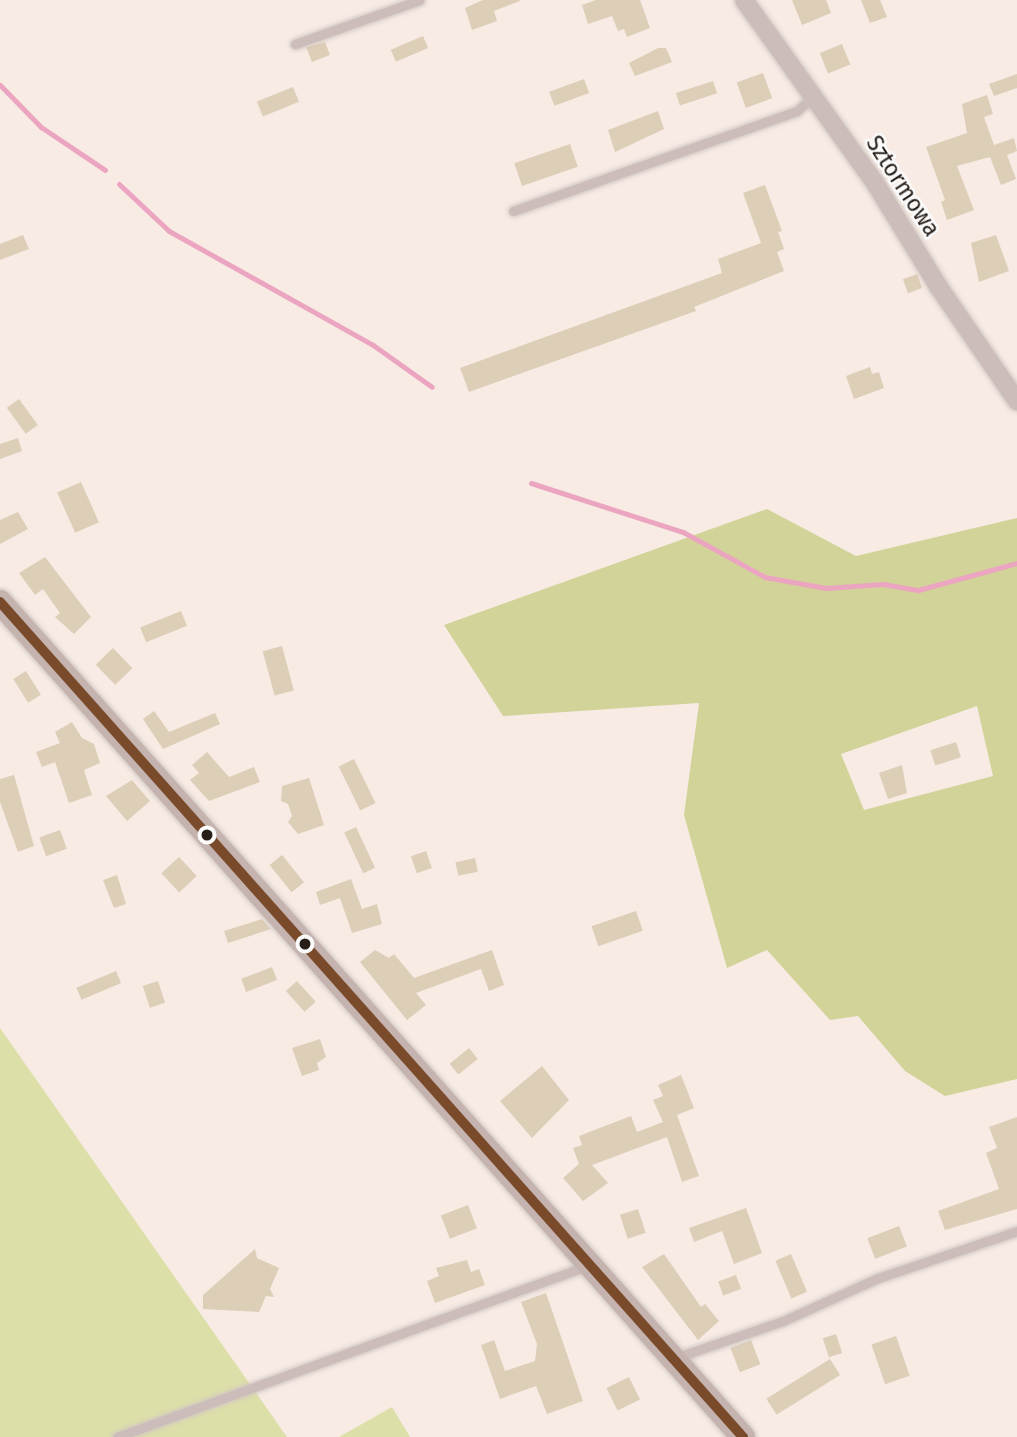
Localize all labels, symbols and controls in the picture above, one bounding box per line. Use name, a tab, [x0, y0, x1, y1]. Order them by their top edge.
street label: Sztormowa	[860, 130, 946, 242]
unlabelled marker	[200, 828, 214, 842]
unlabelled marker	[298, 937, 312, 951]

